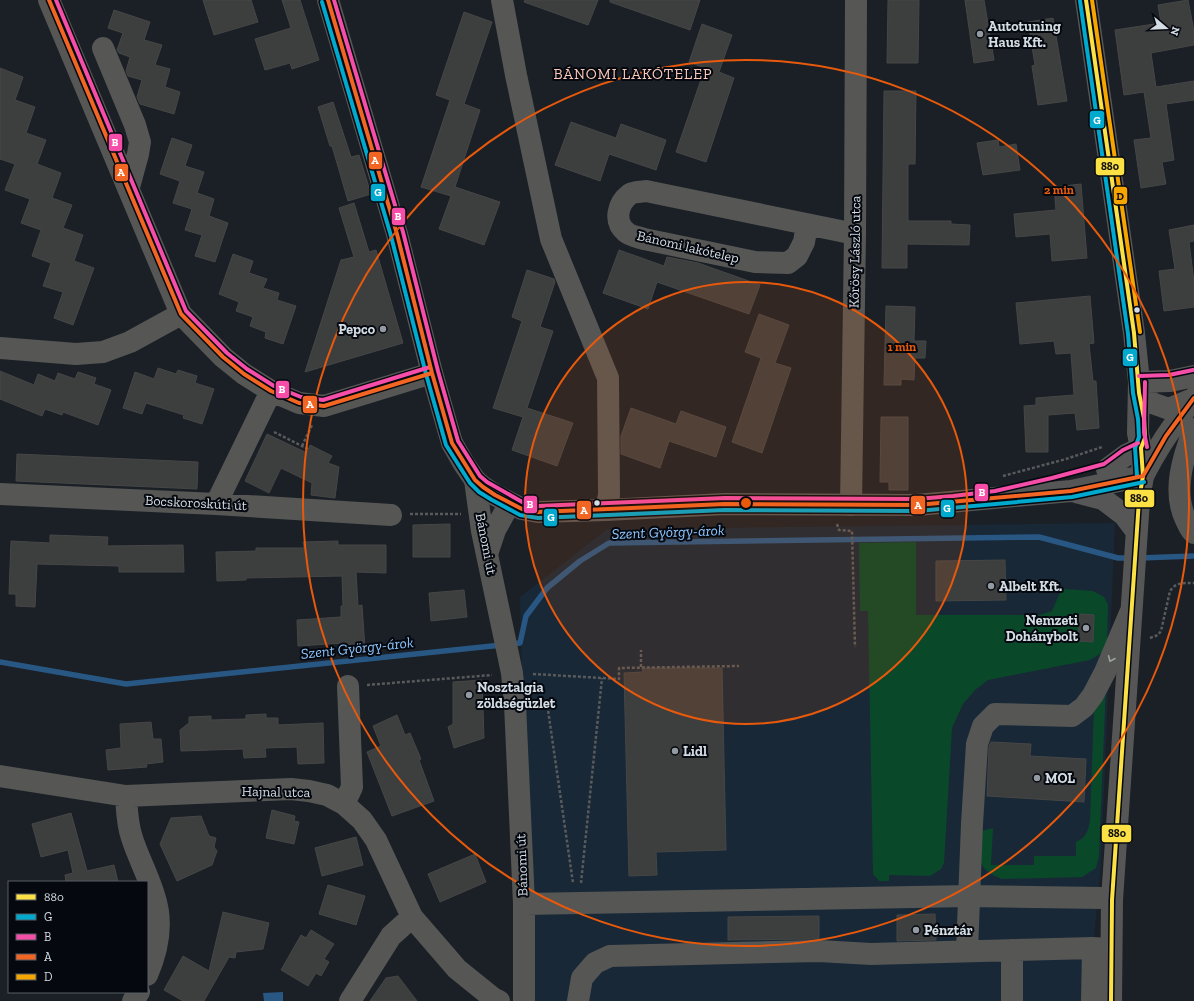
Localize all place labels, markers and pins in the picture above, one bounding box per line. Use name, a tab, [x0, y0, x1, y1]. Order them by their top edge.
place label: Autotuning Haus Kft.	[988, 18, 1061, 51]
marker: Autotuning Haus Kft.	[975, 29, 985, 39]
unlabelled marker	[1132, 305, 1142, 315]
place label: Pepco	[338, 321, 376, 338]
marker: Pepco	[378, 324, 388, 334]
centre of rings	[739, 496, 753, 510]
unlabelled marker	[592, 498, 602, 508]
place label: Albelt Kft.	[999, 578, 1062, 595]
marker: Albelt Kft.	[986, 581, 996, 591]
place label: Nemzeti Dohánybolt	[1006, 612, 1078, 645]
marker: Nemzeti Dohánybolt	[1081, 623, 1091, 633]
place label: Nosztalgia zöldségüzlet	[477, 679, 556, 712]
marker: Nosztalgia zöldségüzlet	[464, 690, 474, 700]
place label: Lidl	[683, 743, 707, 760]
marker: Lidl	[670, 746, 680, 756]
place label: MOL	[1045, 770, 1075, 787]
marker: MOL	[1032, 773, 1042, 783]
place label: Pénztár	[924, 922, 973, 939]
marker: Pénztár	[911, 925, 921, 935]

